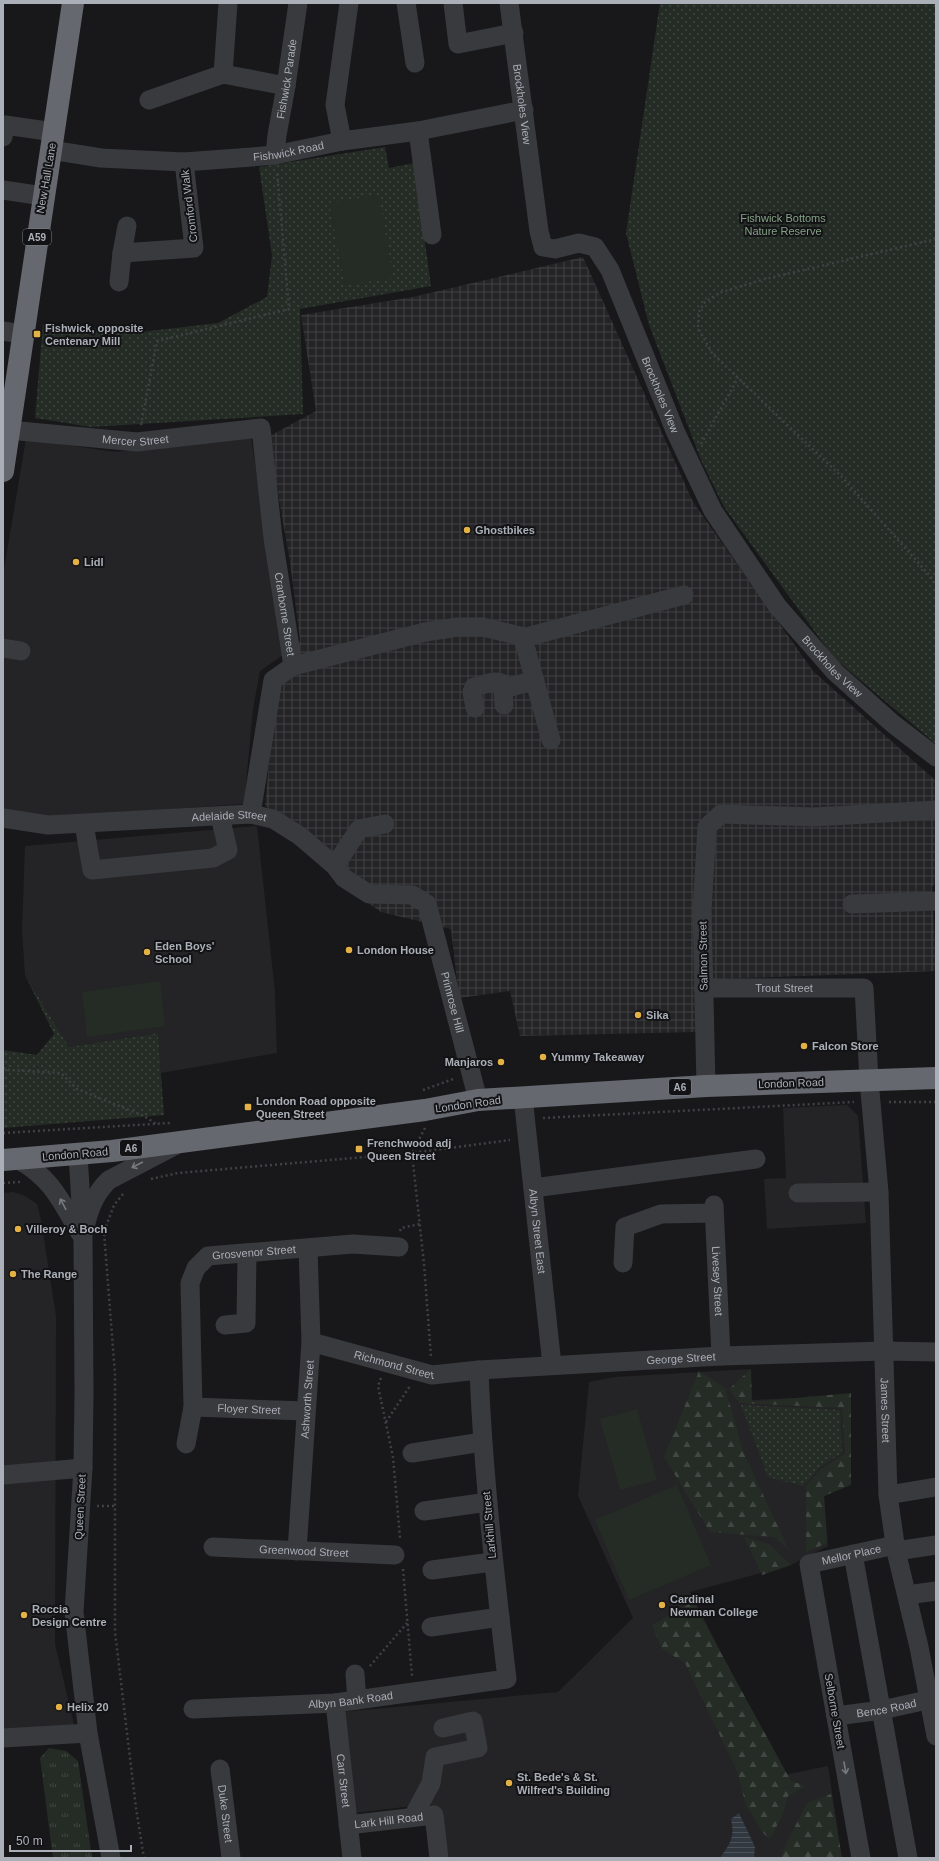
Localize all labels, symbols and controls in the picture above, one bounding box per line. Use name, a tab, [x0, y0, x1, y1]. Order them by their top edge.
street label: Fishwick Parade	[274, 38, 299, 120]
street label: Brockholes View	[511, 63, 534, 145]
street label: Fishwick Road	[253, 139, 325, 163]
street label: New Hall Lane	[34, 142, 58, 214]
street label: Cromford Walk	[179, 169, 199, 243]
park label: Fishwick Bottoms Nature Reserve	[740, 212, 826, 237]
road number: A59	[23, 229, 51, 245]
place label: Fishwick, opposite Centenary Mill	[45, 322, 143, 347]
marker: Fishwick, opposite Centenary Mill	[32, 329, 42, 339]
street label: Brockholes View	[640, 355, 681, 435]
street label: Mercer Street	[102, 432, 169, 448]
place label: Ghostbikes	[475, 524, 535, 536]
marker: Ghostbikes	[462, 525, 472, 535]
place label: Lidl	[84, 556, 104, 568]
marker: Lidl	[71, 557, 81, 567]
street label: Cranborne Street	[272, 571, 297, 657]
street label: Brockholes View	[800, 633, 865, 700]
street label: Adelaide Street	[191, 808, 268, 823]
street label: Salmon Street	[696, 921, 710, 991]
place label: Eden Boys' School	[155, 940, 215, 965]
place label: London House	[357, 944, 434, 956]
marker: London House	[344, 945, 354, 955]
marker: Eden Boys' School	[142, 947, 152, 957]
street label: Primrose Hill	[439, 970, 466, 1034]
street label: Trout Street	[755, 982, 813, 994]
place label: Sika	[646, 1009, 670, 1021]
marker: Sika	[633, 1010, 643, 1020]
place label: Falcon Store	[812, 1040, 879, 1052]
marker: Falcon Store	[799, 1041, 809, 1051]
place label: Yummy Takeaway	[551, 1051, 645, 1063]
marker: Yummy Takeaway	[538, 1052, 548, 1062]
place label: Manjaros	[445, 1056, 493, 1068]
marker: Manjaros	[496, 1057, 506, 1067]
street label: London Road	[758, 1076, 824, 1090]
road number: A6	[669, 1079, 691, 1095]
street label: London Road	[434, 1093, 502, 1115]
place label: London Road opposite Queen Street	[256, 1095, 376, 1120]
marker: London Road opposite Queen Street	[243, 1102, 253, 1112]
place label: Frenchwood adj Queen Street	[367, 1137, 451, 1162]
road number: A6	[120, 1140, 142, 1156]
marker: Frenchwood adj Queen Street	[354, 1144, 364, 1154]
street label: London Road	[42, 1145, 108, 1163]
one-way arrow	[132, 1162, 144, 1169]
street label: Albyn Street East	[527, 1188, 548, 1274]
one-way arrow	[58, 1198, 66, 1210]
place label: Villeroy & Boch	[26, 1223, 107, 1235]
marker: Villeroy & Boch	[13, 1224, 23, 1234]
street label: Grosvenor Street	[212, 1243, 296, 1262]
street label: Livesey Street	[710, 1246, 725, 1316]
place label: The Range	[21, 1268, 77, 1280]
marker: The Range	[8, 1269, 18, 1279]
street label: Richmond Street	[353, 1348, 434, 1381]
street label: George Street	[646, 1350, 716, 1366]
street label: Ashworth Street	[299, 1360, 316, 1439]
street label: James Street	[879, 1378, 892, 1443]
street label: Floyer Street	[217, 1402, 281, 1416]
street label: Queen Street	[72, 1474, 88, 1540]
street label: Larkhill Street	[480, 1491, 498, 1559]
street label: Mellor Place	[821, 1542, 882, 1567]
street label: Greenwood Street	[259, 1543, 349, 1559]
place label: Cardinal Newman College	[670, 1593, 758, 1618]
marker: Cardinal Newman College	[657, 1600, 667, 1610]
place label: Roccia Design Centre	[32, 1603, 107, 1628]
marker: Roccia Design Centre	[19, 1610, 29, 1620]
street label: Selborne Street	[822, 1672, 848, 1750]
street label: Albyn Bank Road	[308, 1689, 394, 1710]
street label: Bence Road	[856, 1697, 917, 1719]
place label: Helix 20	[67, 1701, 109, 1713]
marker: Helix 20	[54, 1702, 64, 1712]
street label: Carr Street	[335, 1753, 352, 1808]
one-way arrow	[841, 1762, 849, 1775]
place label: St. Bede's & St. Wilfred's Building	[517, 1771, 610, 1796]
marker: St. Bede's & St. Wilfred's Building	[504, 1778, 514, 1788]
street label: Duke Street	[216, 1784, 235, 1843]
street label: Lark Hill Road	[354, 1810, 424, 1830]
scale bar	[10, 1827, 131, 1853]
text: 50 m	[16, 1834, 43, 1848]

